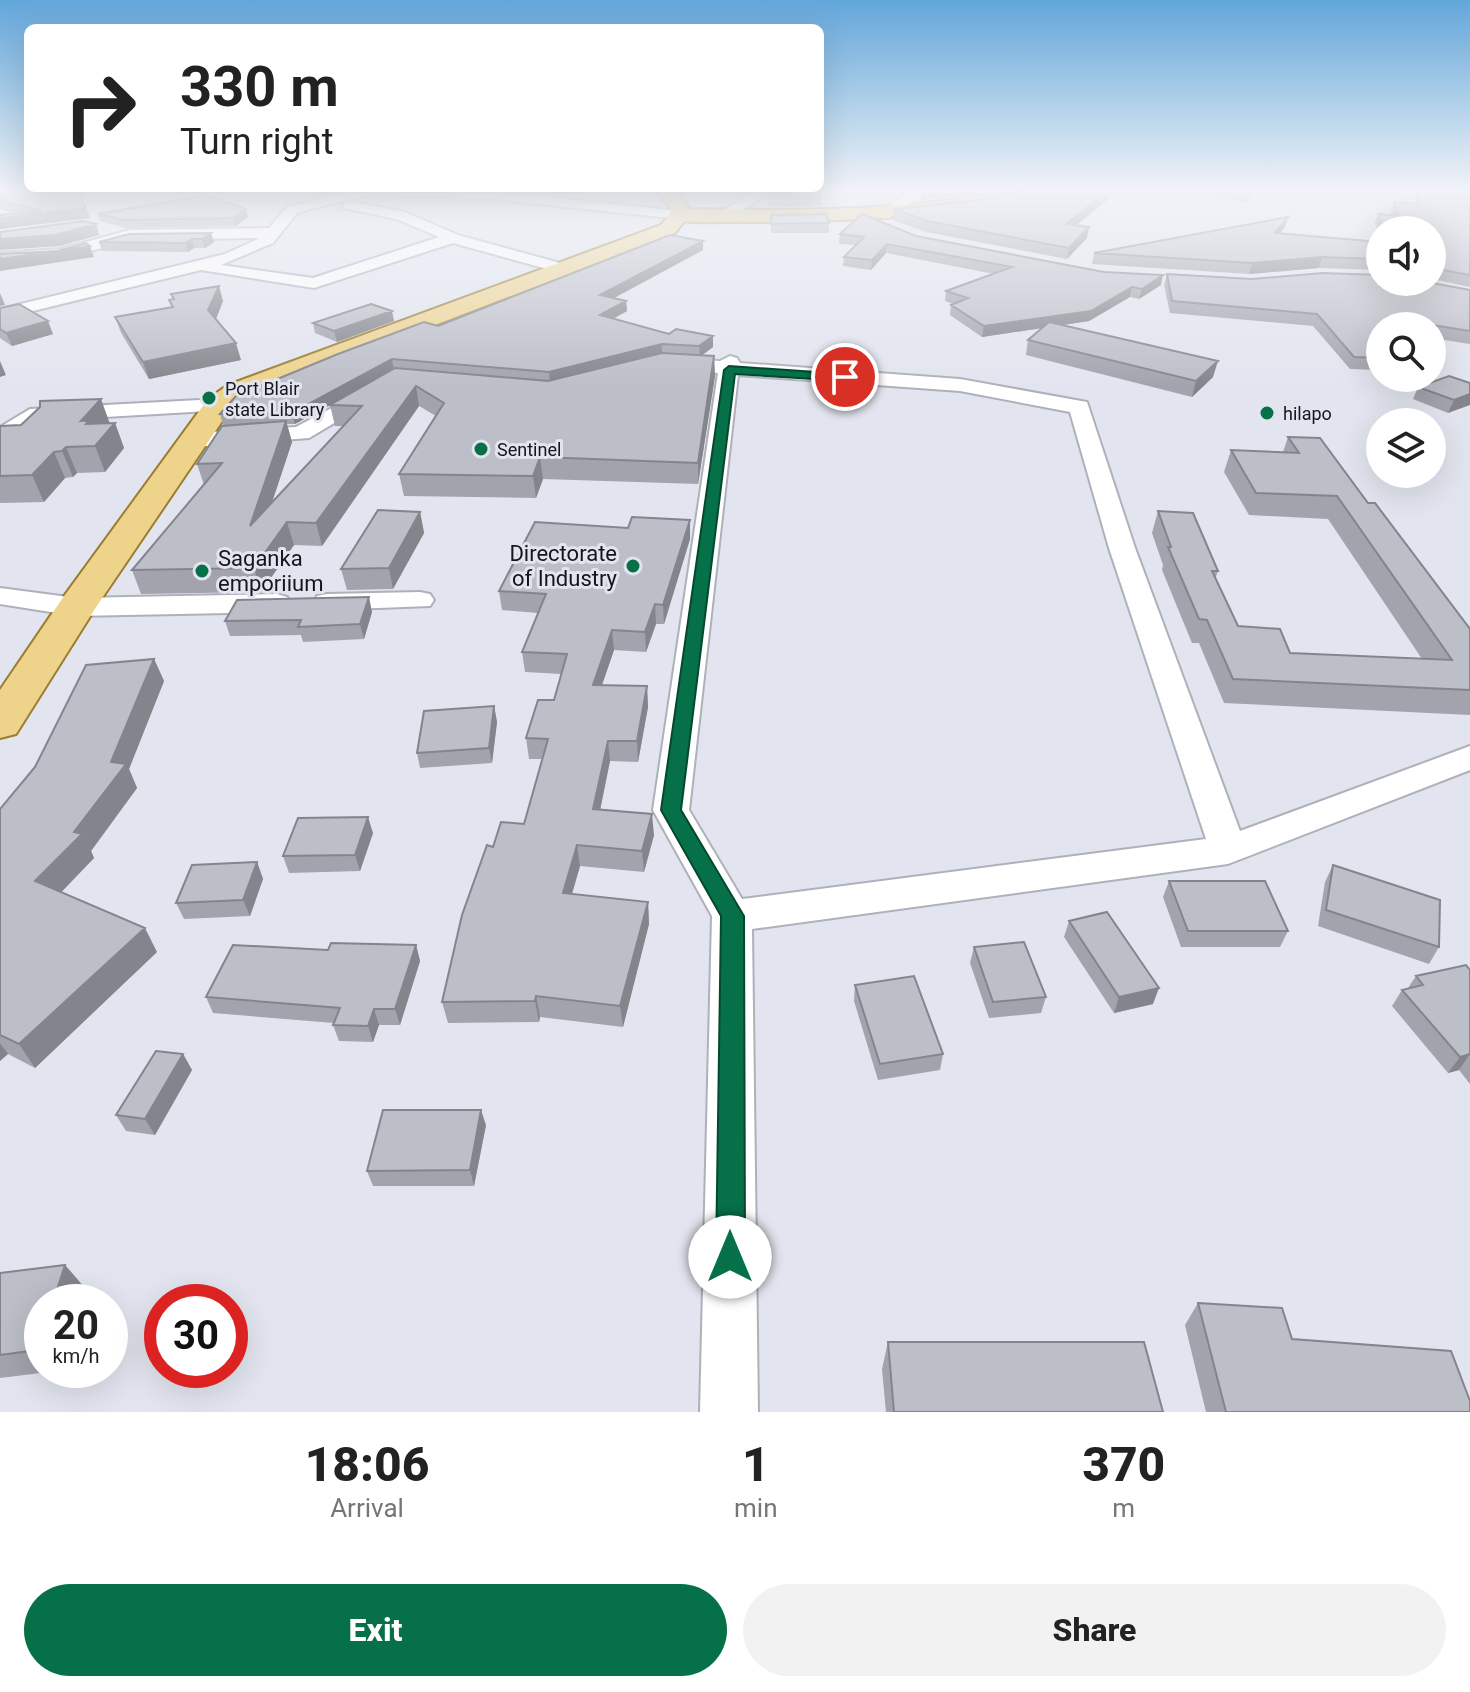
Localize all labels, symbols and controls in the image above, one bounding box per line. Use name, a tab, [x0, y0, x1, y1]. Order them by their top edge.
text: 330 m	[180, 54, 339, 120]
icon: right	[48, 56, 152, 160]
text: Turn right	[180, 121, 333, 163]
map controls	[1366, 216, 1446, 488]
button: sound	[1366, 216, 1446, 296]
button: search	[1366, 312, 1446, 392]
pin	[811, 343, 879, 411]
icon: arrive	[823, 355, 867, 399]
place label: Port Blair state Library	[225, 378, 325, 420]
marker: Port Blair state Library	[200, 389, 218, 407]
place label: hilapo	[1283, 403, 1332, 424]
marker: hilapo	[1258, 404, 1276, 422]
button: layers	[1366, 408, 1446, 488]
place label: Sentinel	[497, 439, 561, 460]
marker: Sentinel	[472, 440, 490, 458]
place label: Directorate of Industry	[509, 541, 618, 591]
place label: Saganka emporiium	[218, 546, 323, 596]
marker: Directorate of Industry	[624, 557, 642, 575]
marker: Saganka emporiium	[193, 562, 211, 580]
position arrow	[688, 1215, 772, 1299]
speed limit sign: 30	[144, 1284, 248, 1388]
text: 20	[53, 1302, 99, 1349]
text: km/h	[53, 1344, 99, 1368]
text: 18:06	[305, 1436, 429, 1493]
text: 1	[742, 1436, 770, 1493]
text: 370	[1082, 1436, 1165, 1493]
text: Arrival	[330, 1493, 404, 1523]
text: min	[734, 1493, 778, 1523]
text: m	[1112, 1493, 1135, 1523]
button: Exit	[24, 1584, 727, 1676]
button: Share	[743, 1584, 1446, 1676]

